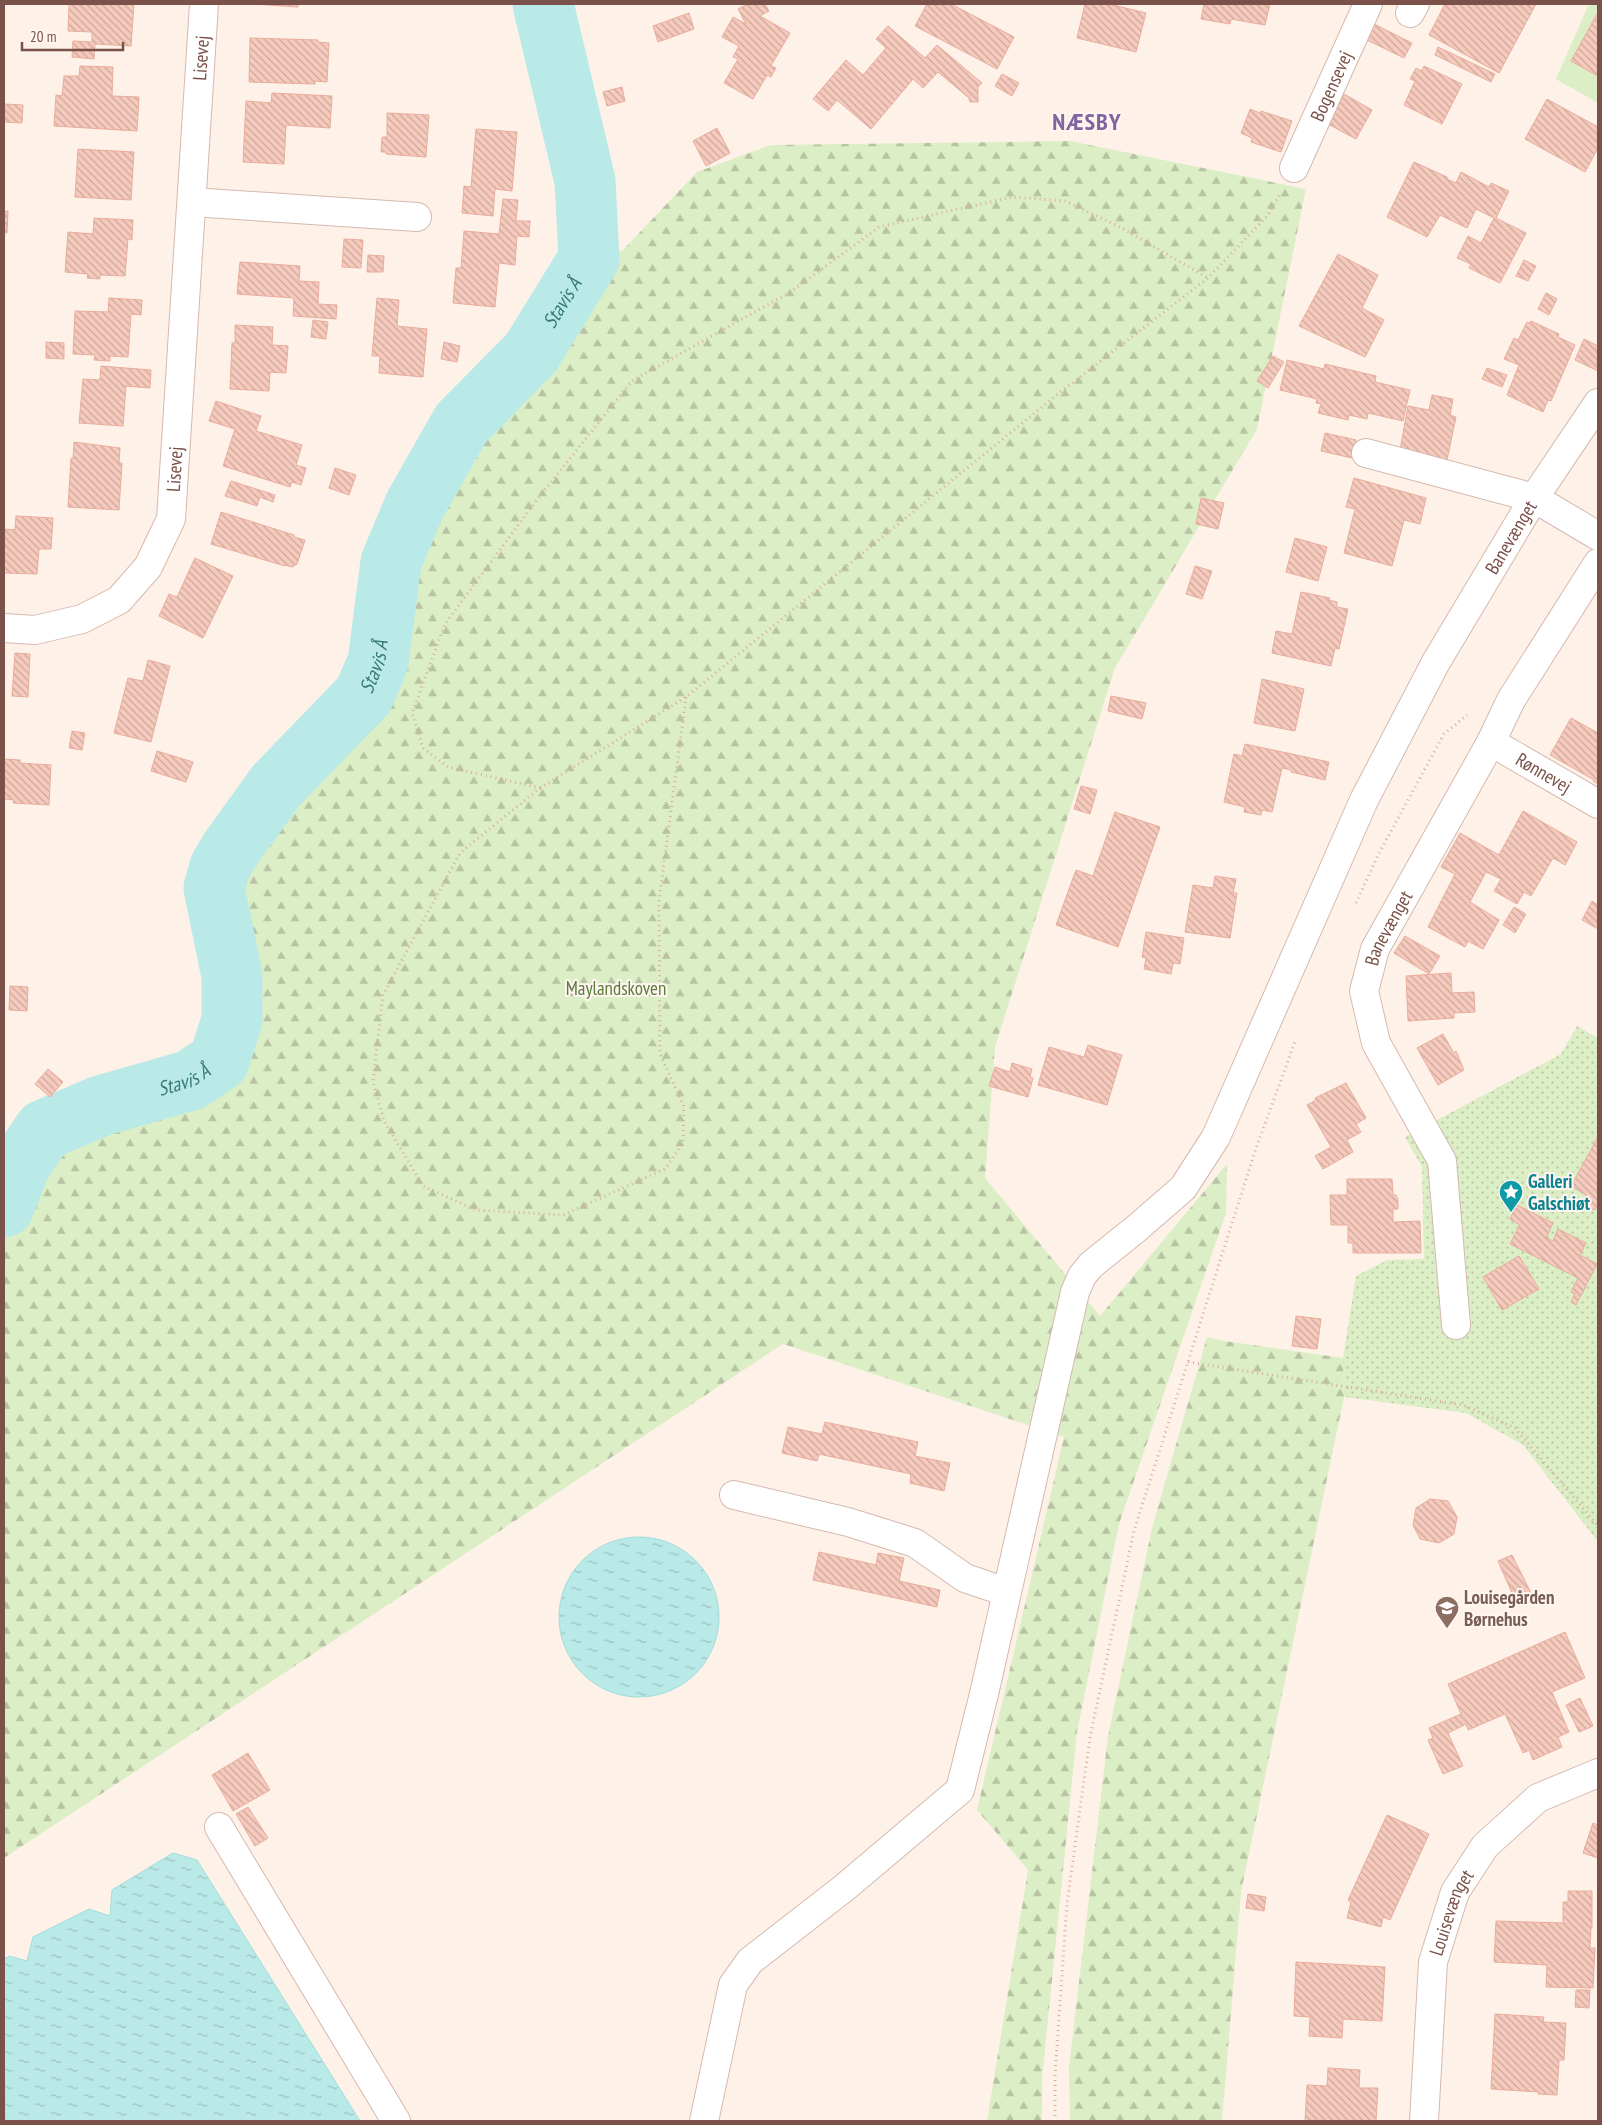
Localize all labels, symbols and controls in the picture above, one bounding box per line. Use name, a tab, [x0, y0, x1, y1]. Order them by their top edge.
scale bar	[22, 20, 124, 52]
text: 20 m	[30, 27, 56, 46]
street label: Lisevej	[187, 35, 214, 81]
street label: Bogensevej	[1305, 47, 1357, 125]
district label: NÆSBY	[1052, 106, 1122, 137]
water label: Stavis Å	[537, 272, 588, 333]
street label: Lisevej	[161, 446, 188, 493]
street label: Banevænget	[1479, 495, 1542, 578]
water label: Stavis Å	[353, 637, 394, 697]
street label: Rønnevej	[1512, 747, 1576, 798]
street label: Banevænget	[1359, 886, 1418, 968]
park label: Maylandskoven	[566, 976, 666, 1000]
water label: Stavis Å	[155, 1057, 216, 1102]
place label: Galleri Galschiøt	[1528, 1169, 1591, 1215]
place icon: Galleri Galschiøt	[1498, 1179, 1524, 1213]
place label: Louisegården Børnehus	[1464, 1585, 1555, 1631]
school or university icon: Louisegården Børnehus	[1434, 1595, 1460, 1629]
street label: Louisevænget	[1424, 1864, 1479, 1959]

